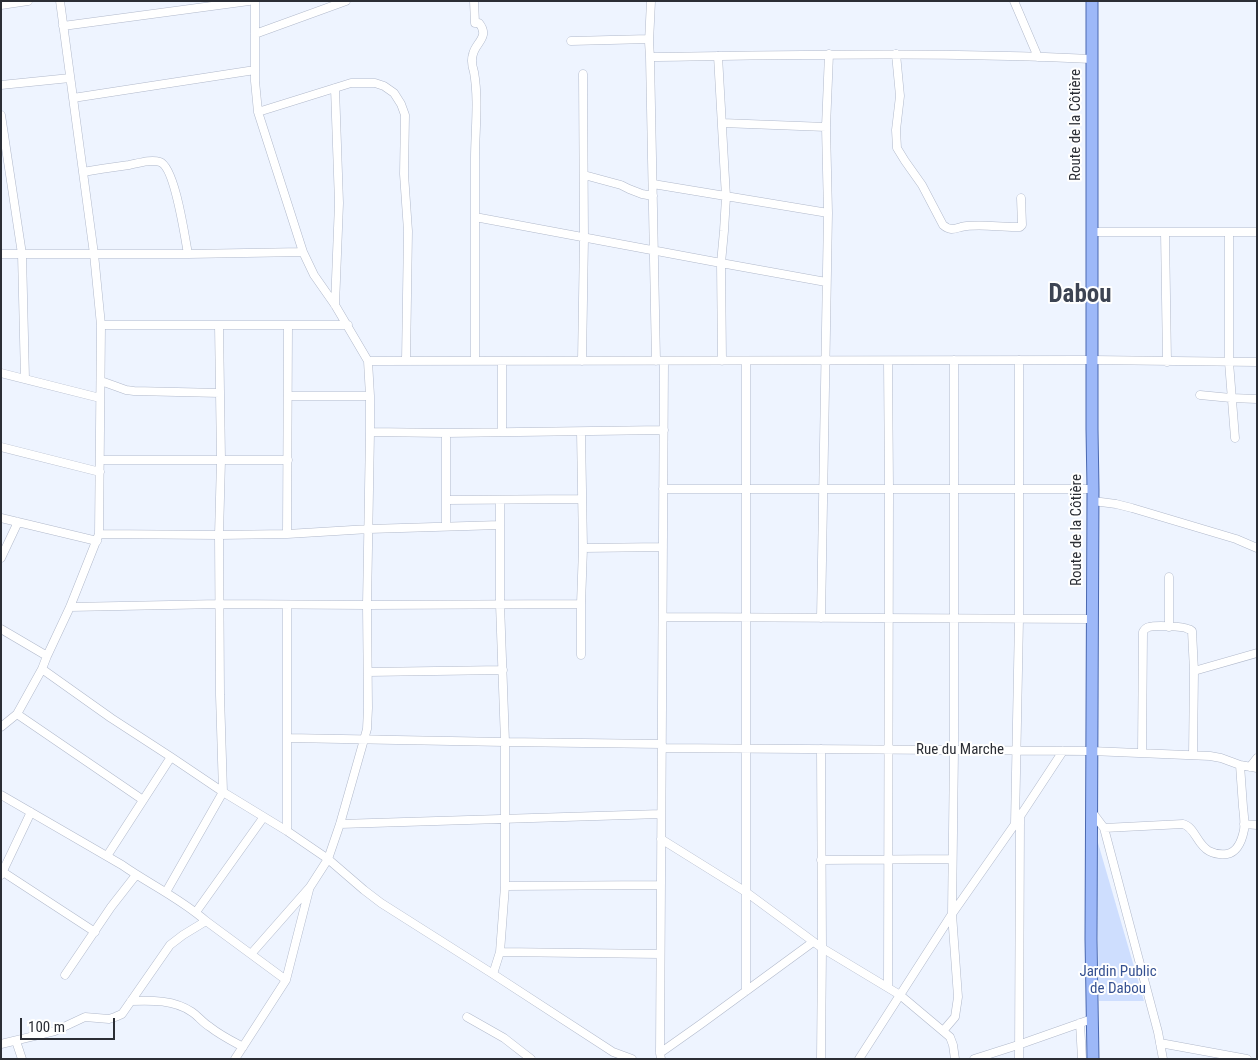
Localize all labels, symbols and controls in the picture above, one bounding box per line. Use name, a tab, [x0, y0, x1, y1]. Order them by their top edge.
street label: Route de la Côtière	[1067, 69, 1085, 181]
district label: Dabou	[1048, 281, 1112, 311]
street label: Route de la Côtière	[1068, 474, 1086, 586]
street label: Rue du Marche	[916, 741, 1004, 759]
park label: Jardin Public de Dabou	[1079, 963, 1157, 998]
scale bar	[22, 1008, 118, 1040]
text: 100 m	[28, 1018, 65, 1036]

